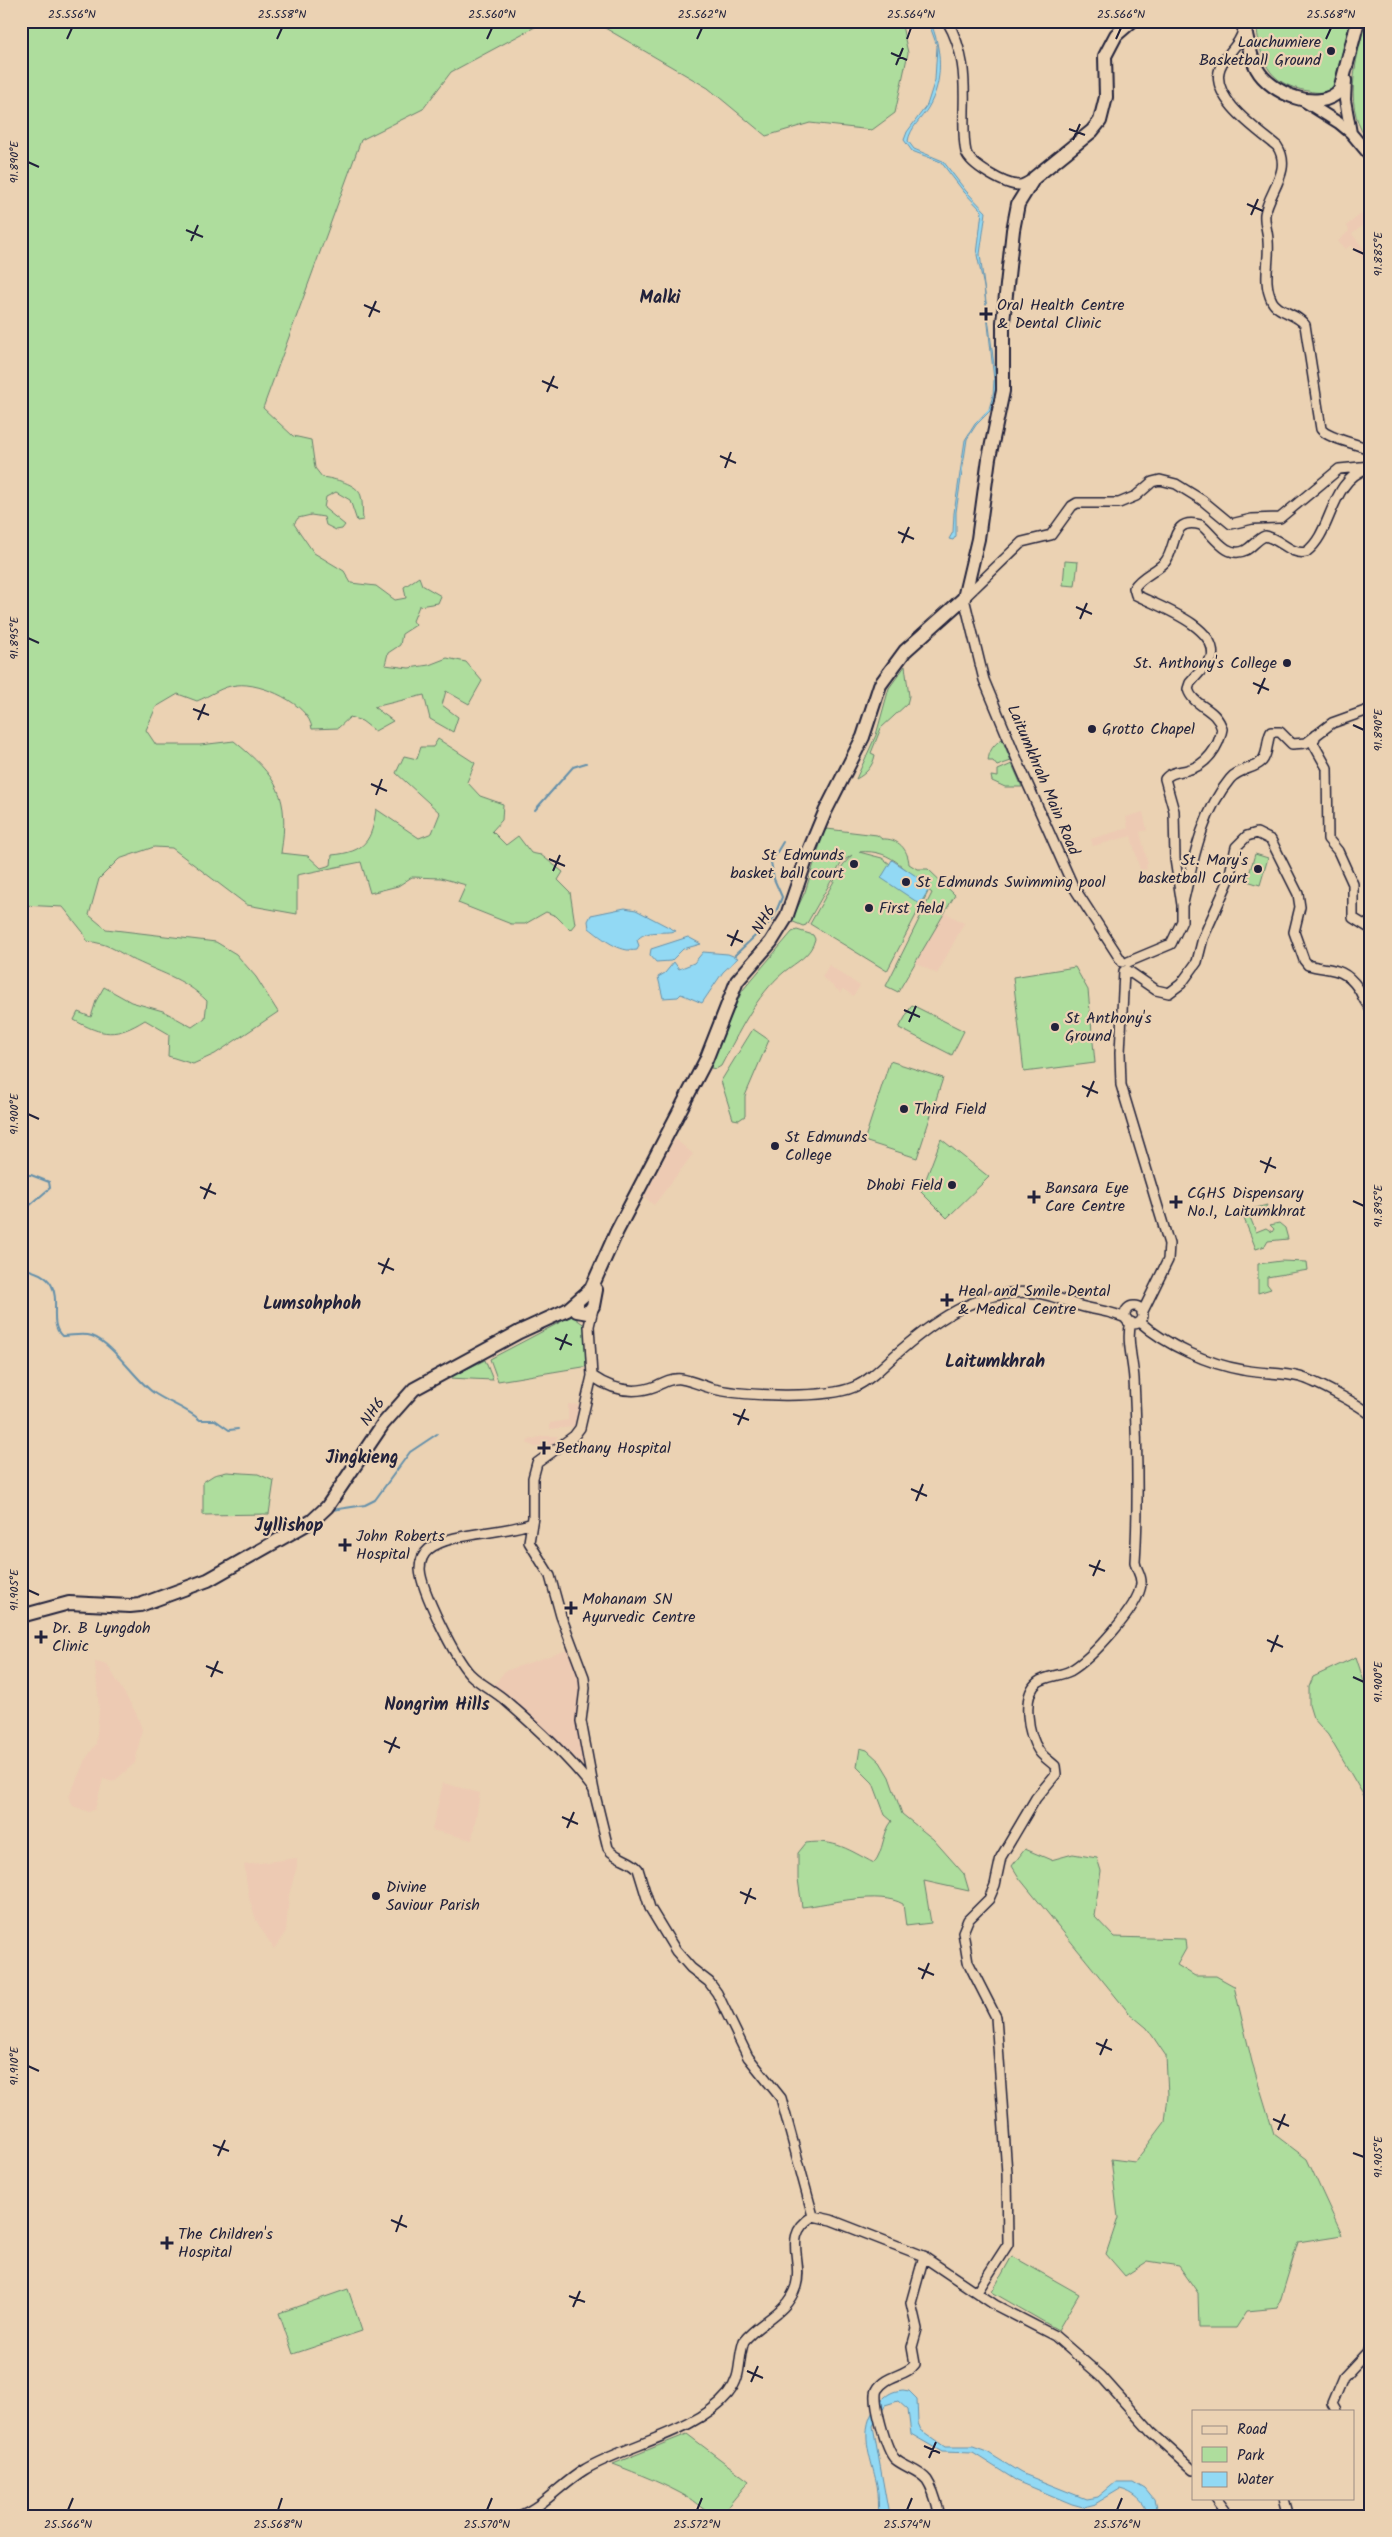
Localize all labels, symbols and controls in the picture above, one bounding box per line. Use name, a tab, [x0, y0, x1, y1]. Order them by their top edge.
text: 25.556°N	[48, 5, 96, 24]
text: 25.558°N	[258, 5, 306, 24]
text: 25.560°N	[468, 5, 516, 24]
text: 25.562°N	[678, 5, 726, 24]
text: 25.564°N	[887, 5, 935, 24]
text: 25.566°N	[1097, 5, 1145, 24]
text: 25.568°N	[1307, 5, 1355, 24]
place label: Lauchumiere Basketball Ground	[1199, 30, 1322, 73]
marker: Lauchumiere Basketball Ground	[1325, 45, 1337, 57]
text: 91.890°E	[5, 140, 24, 183]
text: 91.885°E	[1369, 231, 1388, 276]
district label: Malki	[639, 284, 681, 313]
place label: Oral Health Centre & Dental Clinic	[997, 293, 1124, 336]
marker: Oral Health Centre & Dental Clinic	[979, 307, 993, 321]
text: 91.895°E	[5, 615, 24, 660]
place label: St. Anthony's College	[1134, 651, 1277, 676]
marker: St. Anthony's College	[1281, 657, 1293, 669]
street label: Laitumkhrah Main Road	[1000, 701, 1086, 860]
text: 91.890°E	[1369, 708, 1388, 751]
place label: Grotto Chapel	[1102, 717, 1195, 742]
marker: Grotto Chapel	[1086, 723, 1098, 735]
place label: St Edmunds basket ball court	[730, 843, 845, 886]
place label: St. Mary's basketball Court	[1138, 848, 1249, 891]
marker: St Edmunds basket ball court	[848, 858, 860, 870]
marker: St. Mary's basketball Court	[1252, 863, 1264, 875]
place label: St Edmunds Swimming pool	[916, 870, 1106, 895]
marker: St Edmunds Swimming pool	[900, 876, 912, 888]
place label: First field	[879, 896, 944, 921]
street label: NH6	[745, 900, 783, 940]
marker: First field	[863, 902, 875, 914]
place label: St Anthony's Ground	[1065, 1006, 1152, 1049]
marker: St Anthony's Ground	[1049, 1021, 1061, 1033]
text: 91.900°E	[5, 1092, 24, 1135]
place label: Third Field	[914, 1097, 987, 1122]
marker: Third Field	[898, 1103, 910, 1115]
place label: St Edmunds College	[785, 1125, 867, 1168]
marker: St Edmunds College	[769, 1140, 781, 1152]
place label: Dhobi Field	[866, 1173, 943, 1198]
place label: Bansara Eye Care Centre	[1045, 1176, 1129, 1219]
marker: Dhobi Field	[946, 1179, 958, 1191]
place label: CGHS Dispensary No.I, Laitumkhrat	[1187, 1181, 1306, 1224]
text: 91.895°E	[1369, 1183, 1388, 1228]
marker: Bansara Eye Care Centre	[1027, 1190, 1041, 1204]
marker: CGHS Dispensary No.I, Laitumkhrat	[1169, 1195, 1183, 1209]
place label: Heal and Smile Dental & Medical Centre	[958, 1279, 1111, 1322]
district label: Lumsohphoh	[263, 1290, 361, 1319]
marker: Heal and Smile Dental & Medical Centre	[940, 1293, 954, 1307]
district label: Laitumkhrah	[945, 1348, 1045, 1377]
street label: NH6	[354, 1392, 392, 1432]
place label: Bethany Hospital	[555, 1436, 671, 1461]
marker: Bethany Hospital	[537, 1441, 551, 1455]
district label: Jingkieng	[325, 1444, 399, 1473]
district label: Jyllishop	[255, 1512, 324, 1541]
place label: John Roberts Hospital	[356, 1524, 445, 1567]
marker: John Roberts Hospital	[338, 1538, 352, 1552]
text: 91.905°E	[5, 1568, 24, 1611]
place label: Mohanam SN Ayurvedic Centre	[582, 1587, 696, 1630]
marker: Mohanam SN Ayurvedic Centre	[564, 1601, 578, 1615]
place label: Dr. B Lyngdoh Clinic	[52, 1616, 151, 1659]
marker: Dr. B Lyngdoh Clinic	[34, 1630, 48, 1644]
text: 91.900°E	[1369, 1660, 1388, 1703]
district label: Nongrim Hills	[384, 1691, 490, 1720]
place label: Divine Saviour Parish	[386, 1875, 480, 1918]
marker: Divine Saviour Parish	[370, 1890, 382, 1902]
text: 91.910°E	[5, 2045, 24, 2086]
text: 91.905°E	[1369, 2135, 1388, 2178]
place label: The Children's Hospital	[178, 2222, 273, 2265]
marker: The Children's Hospital	[160, 2236, 174, 2250]
legend	[1192, 2410, 1354, 2500]
text: Road	[1237, 2418, 1268, 2442]
text: Park	[1237, 2444, 1265, 2468]
text: Water	[1237, 2468, 1274, 2492]
text: 25.566°N	[44, 2515, 92, 2534]
text: 25.568°N	[254, 2515, 302, 2534]
text: 25.570°N	[464, 2515, 510, 2534]
text: 25.572°N	[673, 2515, 721, 2534]
text: 25.574°N	[883, 2515, 931, 2534]
text: 25.576°N	[1093, 2515, 1141, 2534]

